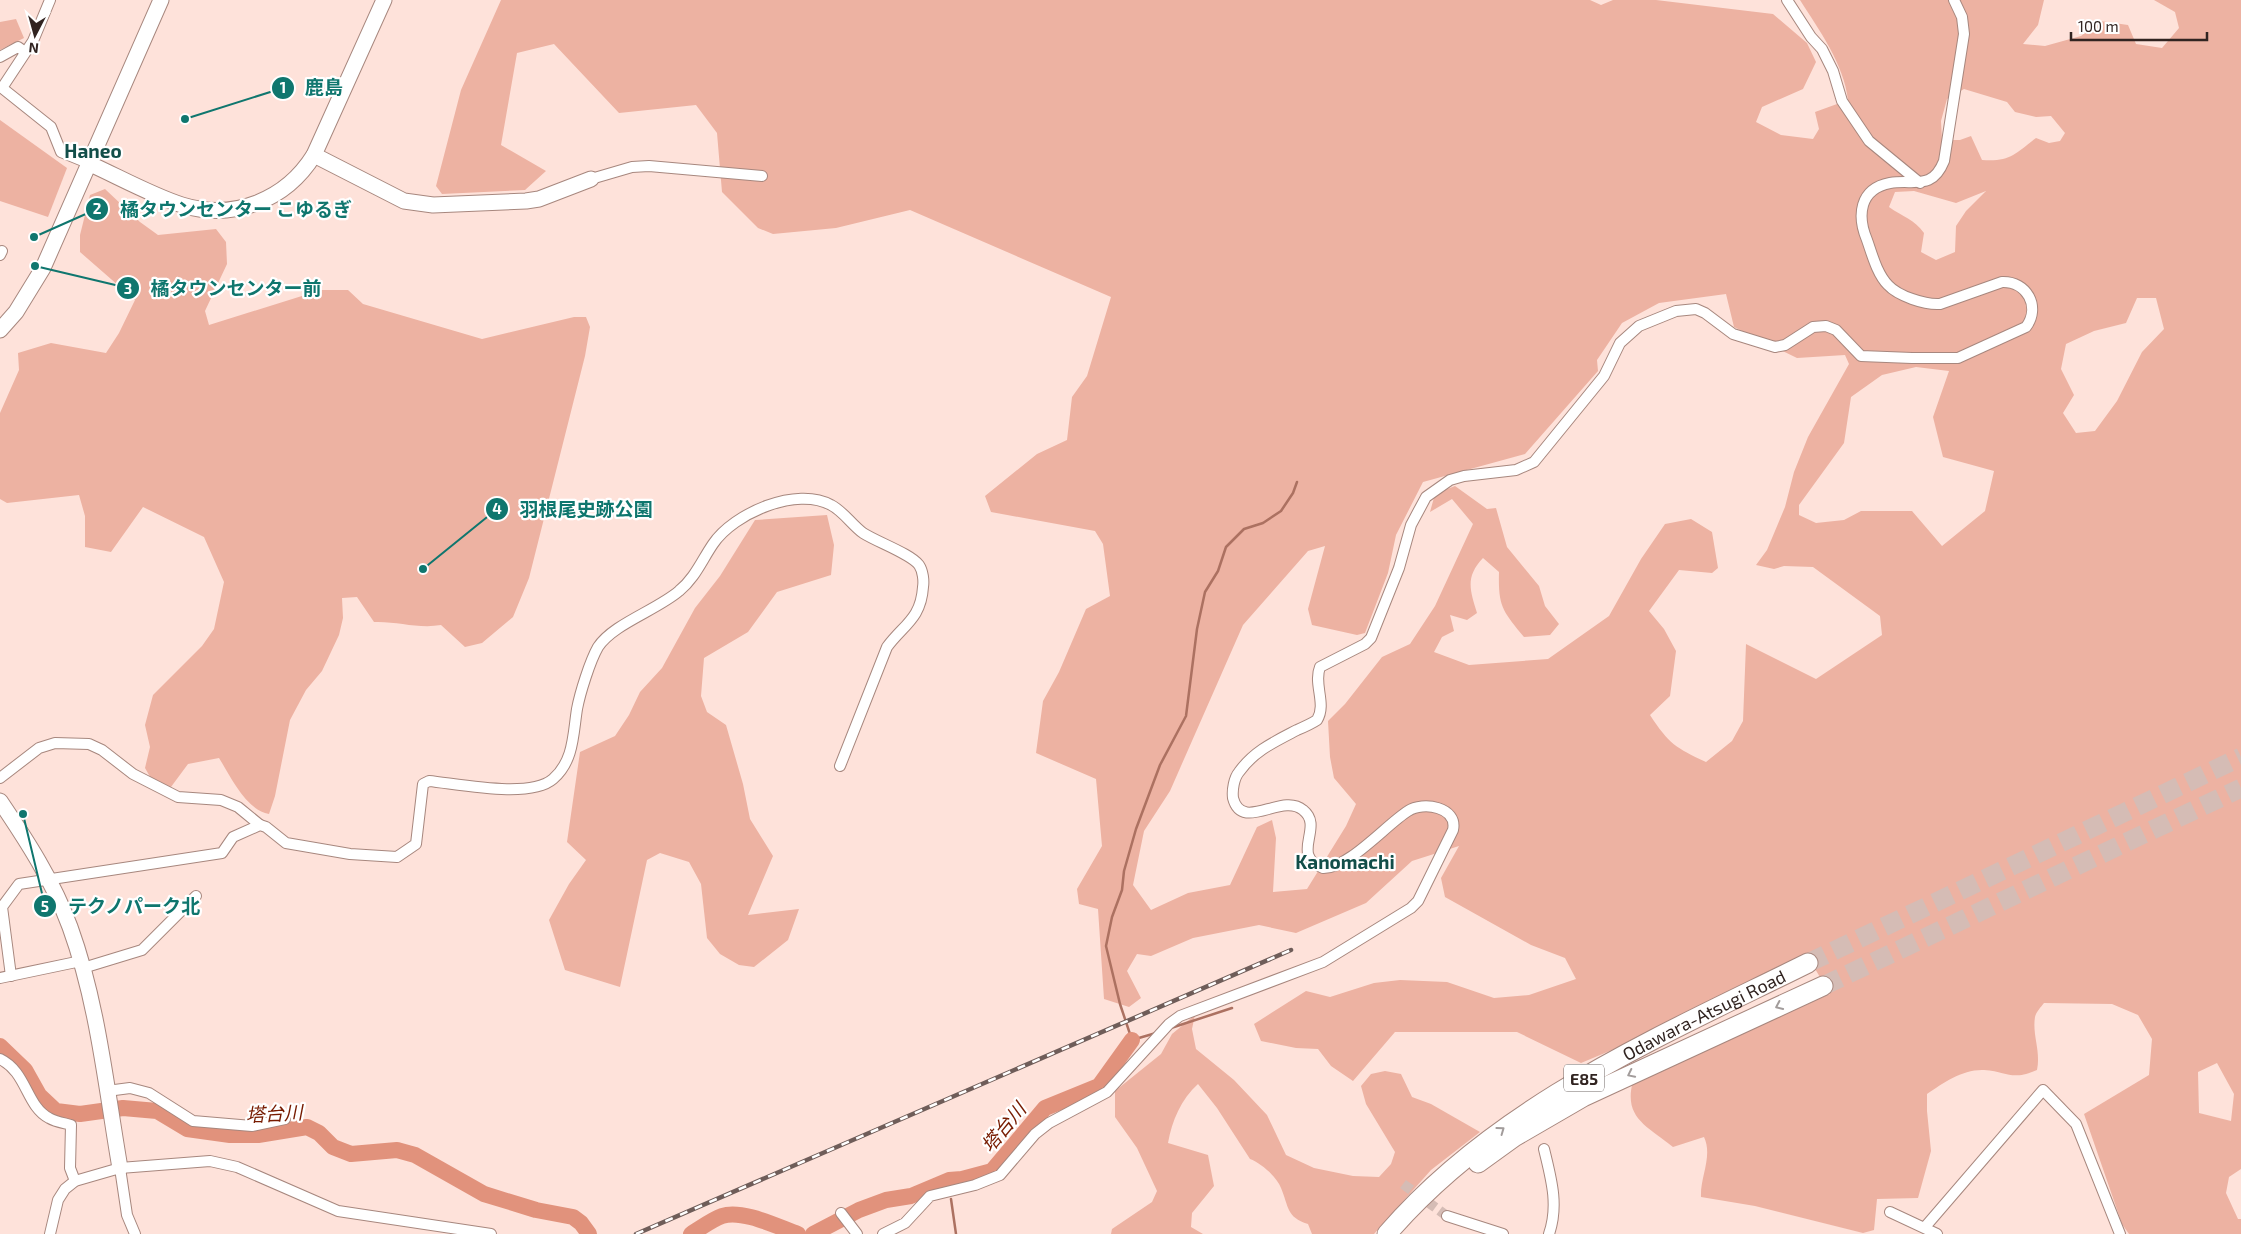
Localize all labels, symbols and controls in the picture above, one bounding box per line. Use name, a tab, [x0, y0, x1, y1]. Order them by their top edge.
north arrow	[10, 10, 60, 60]
scale bar	[2071, 10, 2207, 42]
text: 100 m	[2078, 17, 2119, 35]
text: N	[28, 39, 40, 57]
callout: 鹿島	[270, 71, 353, 105]
text: 鹿島	[305, 75, 343, 98]
text: 1	[280, 78, 286, 96]
district label: Haneo	[64, 139, 122, 162]
callout: 橘タウンセンター こゆるぎ	[85, 192, 362, 226]
text: 橘タウンセンター こゆるぎ	[120, 197, 352, 220]
text: 2	[93, 199, 102, 217]
callout: 橘タウンセンター前	[116, 271, 332, 305]
text: 橘タウンセンター前	[150, 276, 322, 299]
text: 3	[124, 279, 132, 297]
callout: 羽根尾史跡公園	[484, 492, 662, 526]
text: 羽根尾史跡公園	[519, 497, 653, 520]
text: 4	[492, 499, 502, 517]
district label: Kanomachi	[1295, 850, 1395, 873]
callout: テクノパーク北	[33, 889, 211, 923]
text: テクノパーク北	[68, 894, 200, 917]
text: 5	[41, 897, 49, 915]
street label: Odawara-Atsugi Road	[1618, 965, 1789, 1065]
one-way arrow	[1775, 1000, 1784, 1010]
road number: E85	[1564, 1064, 1604, 1092]
one-way arrow	[1627, 1068, 1636, 1078]
water label: 塔台川	[976, 1096, 1031, 1156]
water label: 塔台川	[245, 1100, 305, 1126]
one-way arrow	[1495, 1127, 1504, 1137]

